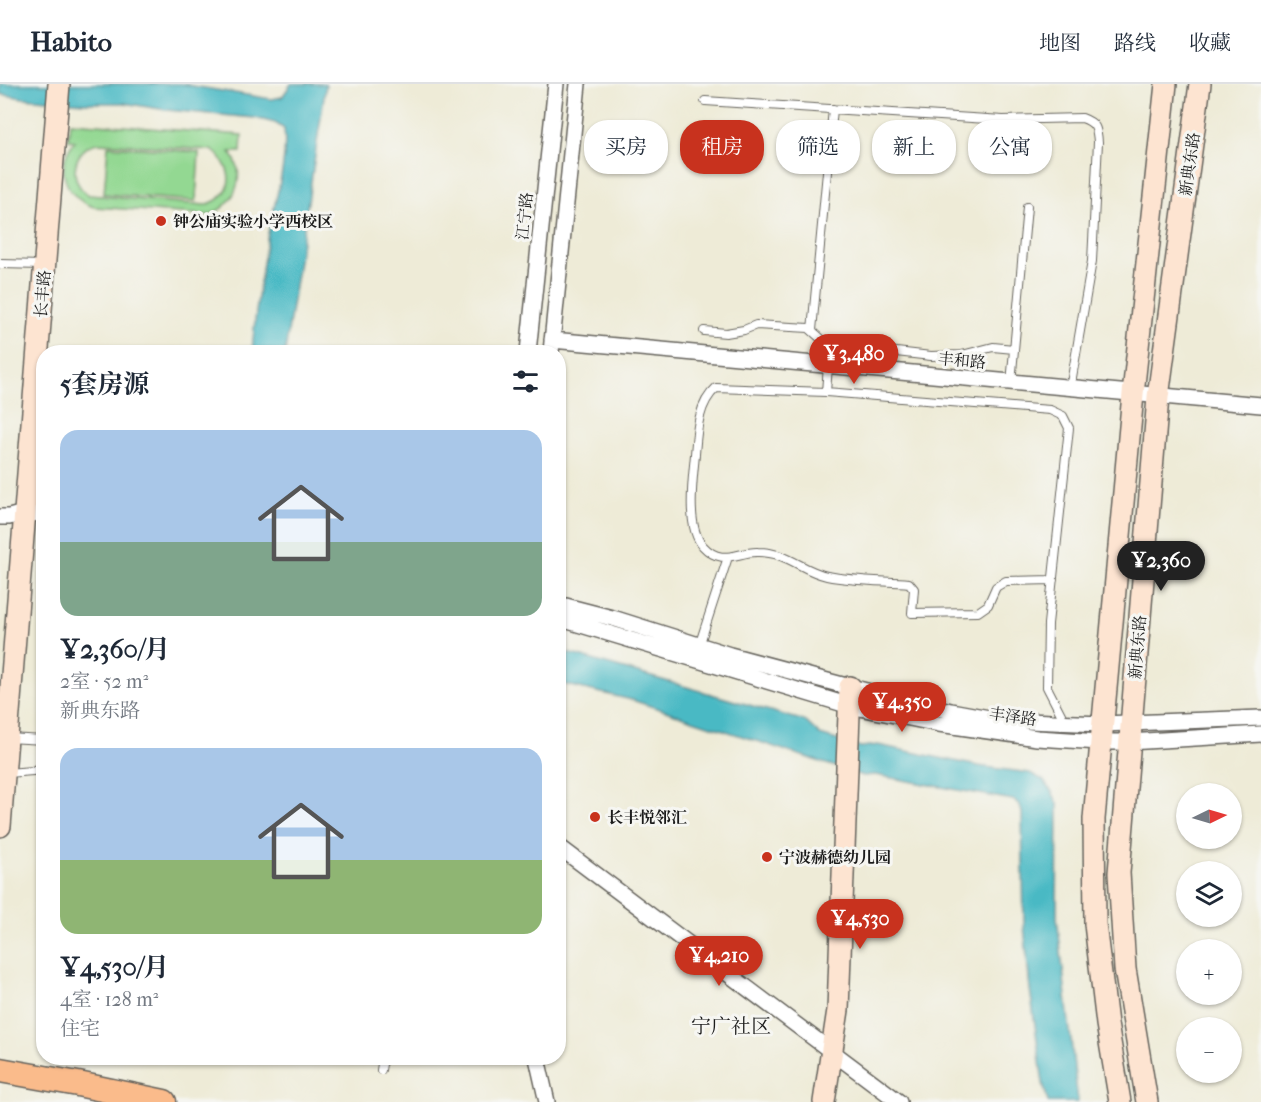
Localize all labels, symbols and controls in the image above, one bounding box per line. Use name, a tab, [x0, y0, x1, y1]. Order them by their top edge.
text: Habito	[30, 25, 112, 58]
text: 地图	[1039, 31, 1081, 55]
text: 路线	[1114, 31, 1156, 55]
text: 收藏	[1189, 31, 1231, 55]
chip: 买房	[584, 120, 668, 174]
chip: 租房	[680, 120, 764, 174]
chip: 筛选	[776, 120, 860, 174]
chip: 新上	[872, 120, 956, 174]
chip: 公寓	[968, 120, 1052, 174]
street label: 新典东路	[1176, 131, 1203, 197]
street label: 江宁路	[513, 191, 536, 241]
place label: 钟公庙实验小学西校区	[173, 212, 333, 231]
marker: 钟公庙实验小学西校区	[154, 214, 168, 228]
street label: 长丰路	[31, 269, 54, 319]
pin: ¥3,480	[805, 334, 903, 385]
text: ¥3,480	[823, 342, 885, 365]
street label: 丰和路	[937, 349, 987, 372]
icon: filters	[509, 365, 542, 398]
text: 5套房源	[60, 369, 149, 400]
icon: home	[247, 469, 355, 577]
pin: ¥2,360	[1112, 541, 1210, 592]
text: ¥2,360	[1131, 549, 1191, 572]
street label: 新典东路	[1125, 614, 1150, 680]
text: ¥2,360/月	[60, 634, 170, 665]
text: 2室 · 52 m²	[60, 670, 148, 693]
pin: ¥4,350	[853, 682, 951, 733]
text: ¥4,350	[872, 690, 932, 713]
text: 新典东路	[60, 699, 140, 722]
street label: 丰泽路	[988, 704, 1038, 729]
north arrow	[1176, 783, 1242, 849]
map controls	[1176, 783, 1242, 1083]
icon: home	[247, 787, 355, 895]
place label: 长丰悦邻汇	[607, 808, 687, 827]
marker: 长丰悦邻汇	[588, 810, 602, 824]
place label: 宁波赫德幼儿园	[779, 848, 891, 867]
marker: 宁波赫德幼儿园	[760, 850, 774, 864]
button: layers	[1176, 861, 1242, 927]
pin: ¥4,530	[811, 899, 909, 950]
text: ¥4,530	[830, 907, 890, 930]
pin: ¥4,210	[670, 936, 768, 987]
button: +	[1176, 939, 1242, 1005]
text: ¥4,210	[689, 944, 749, 967]
text: ¥4,530/月	[60, 952, 169, 983]
text: 4室 · 128 m²	[60, 988, 158, 1011]
district label: 宁广社区	[691, 1015, 771, 1038]
text: 住宅	[60, 1017, 100, 1040]
button: −	[1176, 1017, 1242, 1083]

